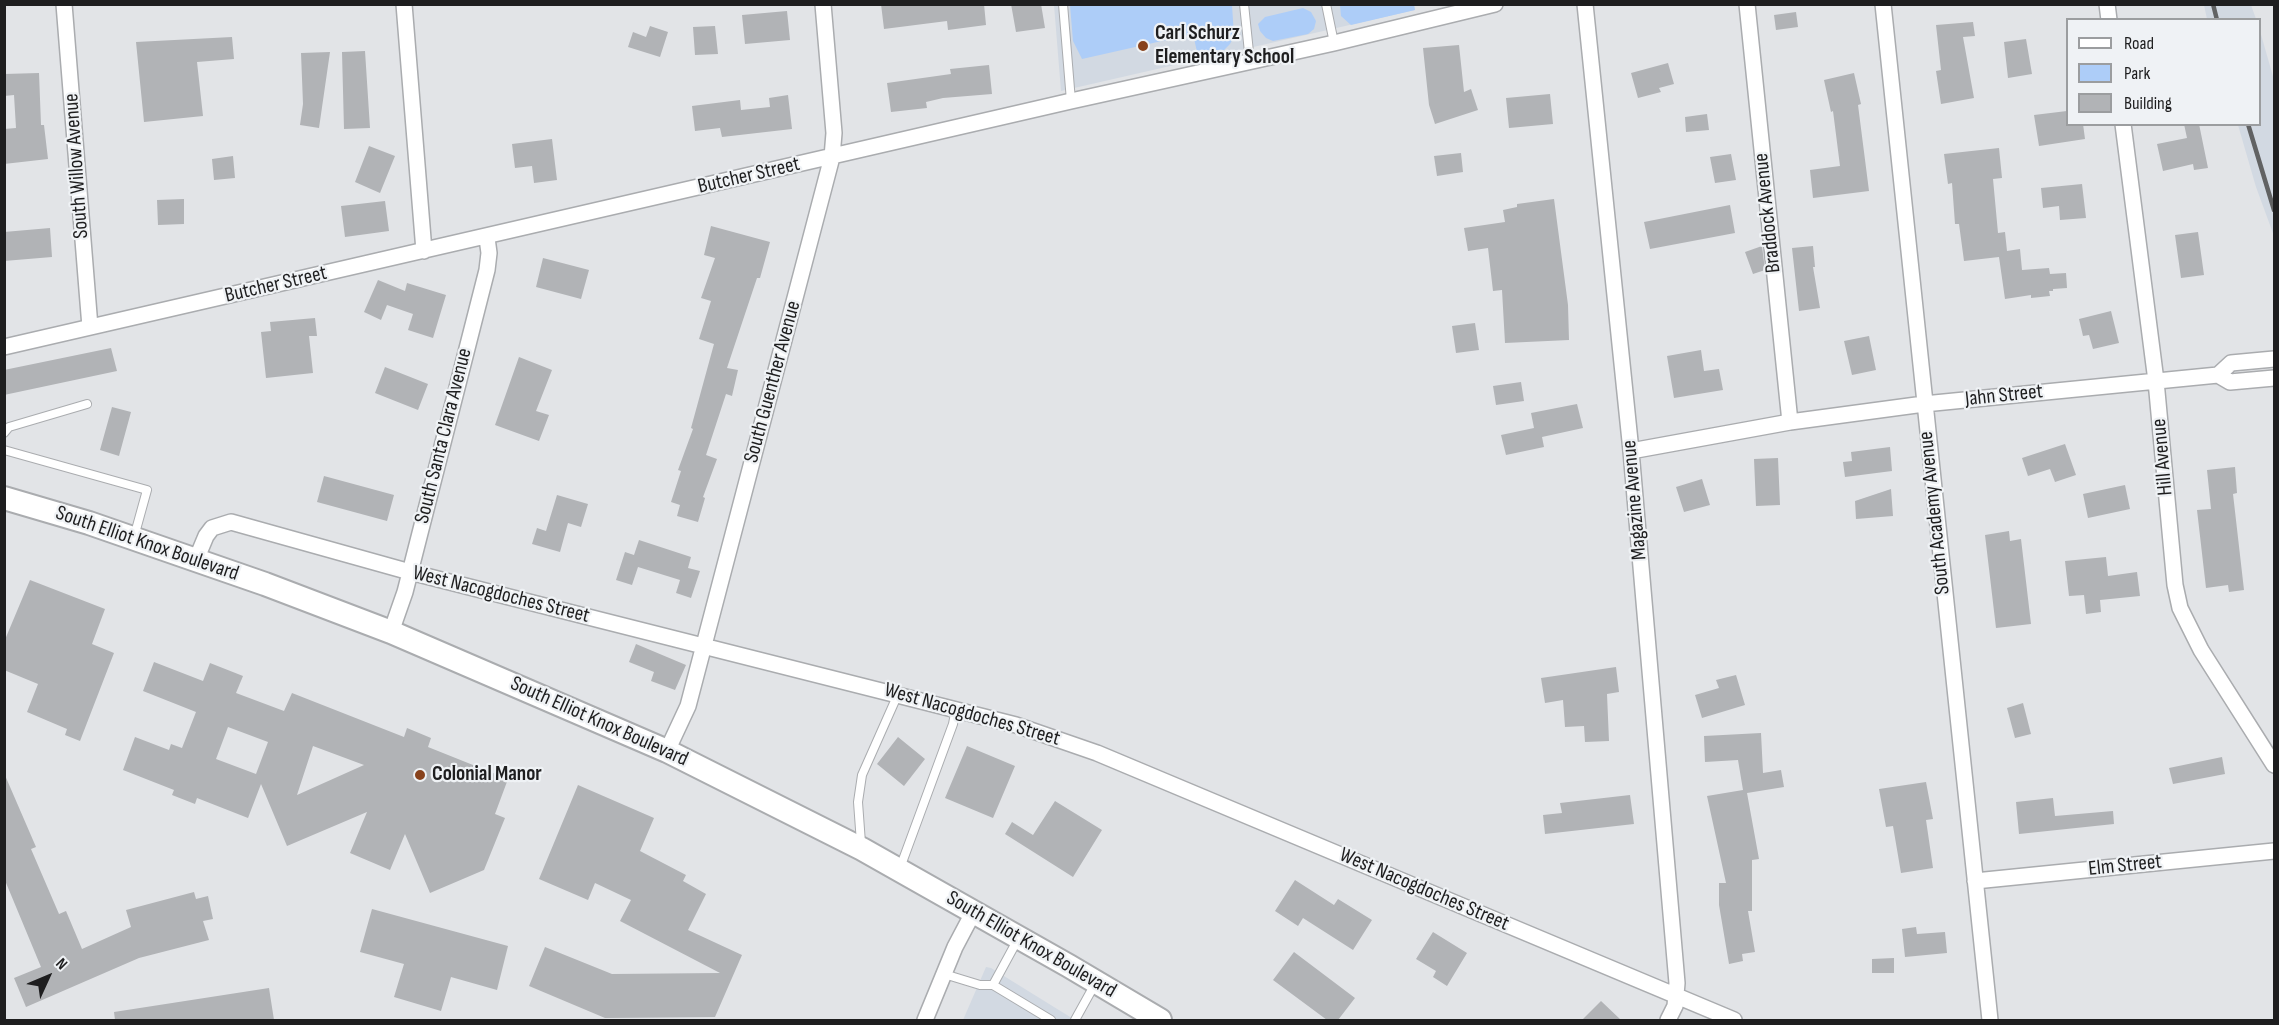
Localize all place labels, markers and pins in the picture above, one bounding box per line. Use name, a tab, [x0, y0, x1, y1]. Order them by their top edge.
place label: Carl Schurz Elementary School	[1155, 21, 1294, 71]
marker: Carl Schurz Elementary School	[1136, 39, 1150, 53]
place label: Colonial Manor	[432, 762, 542, 788]
marker: Colonial Manor	[413, 768, 427, 782]

